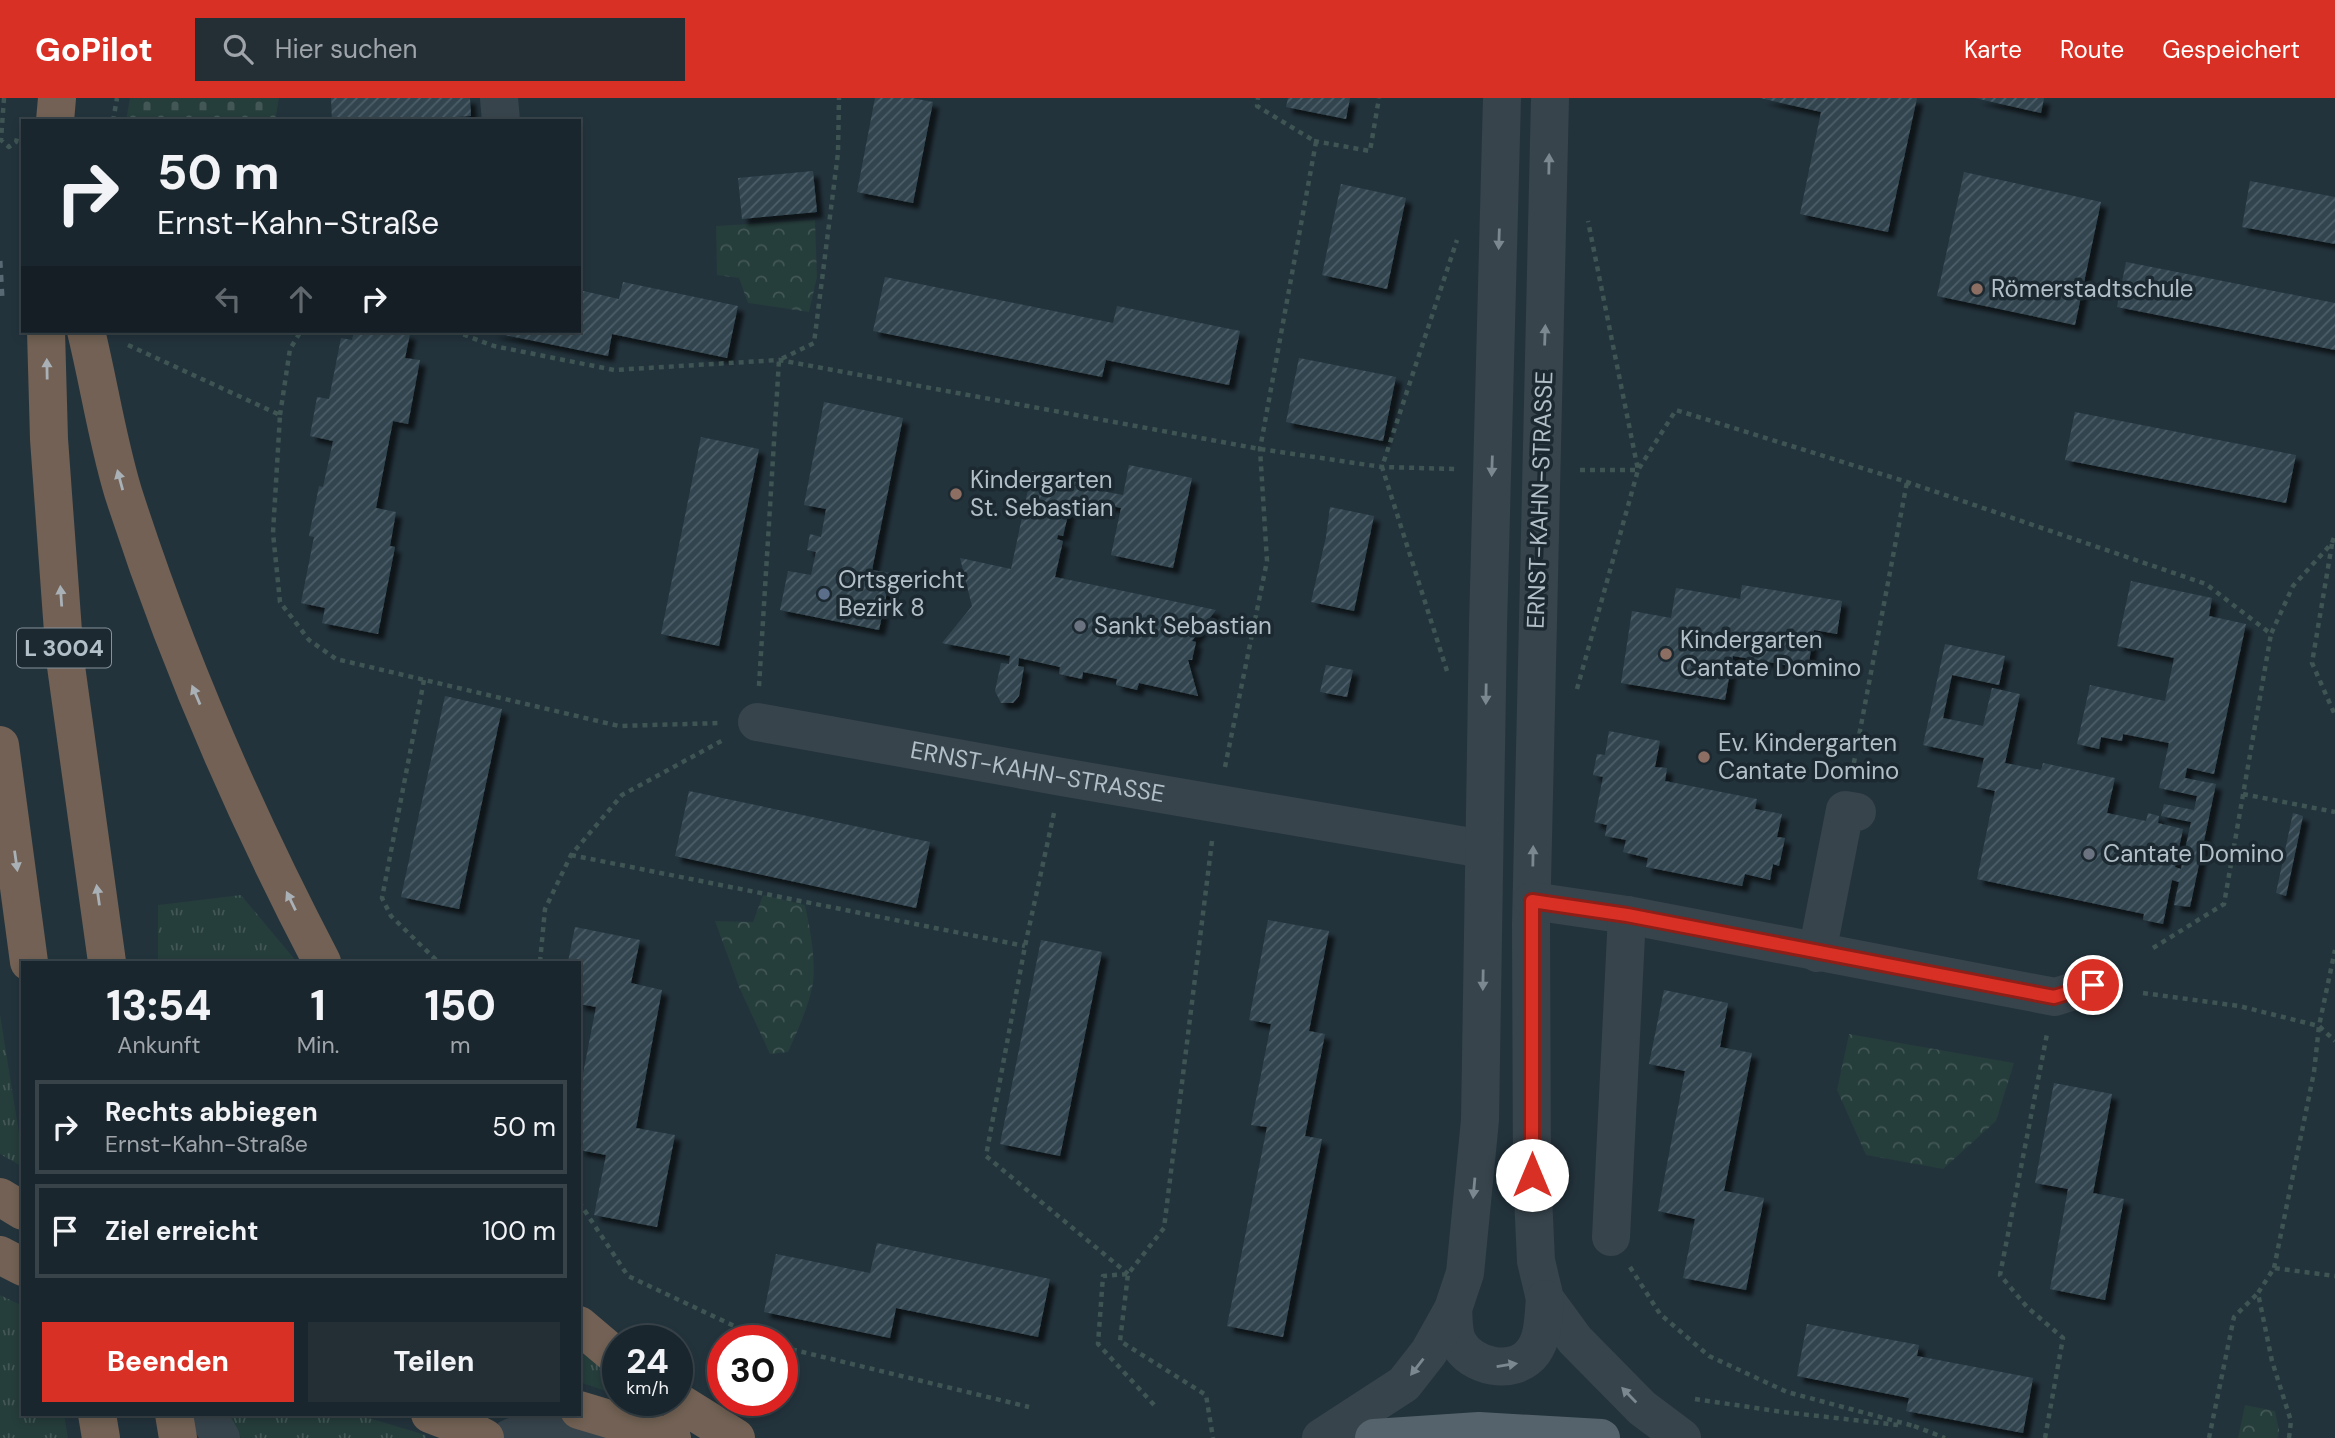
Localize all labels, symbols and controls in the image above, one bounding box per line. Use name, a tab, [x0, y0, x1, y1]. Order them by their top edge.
search box	[195, 18, 685, 81]
text: GoPilot	[35, 28, 153, 71]
icon: search	[219, 30, 257, 68]
text: Hier suchen	[275, 32, 417, 66]
text: Karte	[1964, 34, 2022, 65]
text: Route	[2060, 34, 2124, 65]
text: Gespeichert	[2162, 34, 2300, 65]
text: 50 m	[157, 140, 280, 204]
icon: right	[42, 147, 133, 238]
one-way arrow	[1543, 153, 1555, 175]
text: Ernst-Kahn-Straße	[157, 202, 439, 244]
one-way arrow	[1493, 228, 1504, 250]
place label: Römerstadtschule	[1991, 273, 2193, 304]
icon: left	[209, 280, 247, 318]
icon: ahead	[282, 280, 320, 318]
icon: right	[355, 280, 393, 318]
marker: Römerstadtschule	[1969, 281, 1985, 297]
one-way arrow	[1539, 324, 1550, 346]
one-way arrow	[42, 358, 53, 380]
street label: ERNST-KAHN-STRASSE	[1520, 371, 1559, 629]
one-way arrow	[1487, 456, 1498, 478]
place label: Kindergarten St. Sebastian	[970, 464, 1114, 523]
one-way arrow	[114, 469, 125, 491]
marker: Kindergarten St. Sebastian	[948, 486, 964, 502]
place label: Ortsgericht Bezirk 8	[838, 564, 965, 623]
one-way arrow	[55, 585, 66, 607]
marker: Ortsgericht Bezirk 8	[816, 586, 832, 602]
place label: Sankt Sebastian	[1094, 610, 1272, 641]
marker: Sankt Sebastian	[1072, 618, 1088, 634]
place label: Kindergarten Cantate Domino	[1680, 624, 1861, 683]
road number: L 3004	[17, 628, 111, 668]
marker: Kindergarten Cantate Domino	[1658, 646, 1674, 662]
one-way arrow	[1481, 683, 1492, 705]
one-way arrow	[190, 684, 201, 705]
place label: Ev. Kindergarten Cantate Domino	[1718, 727, 1899, 786]
street label: ERNST-KAHN-STRASSE	[908, 734, 1167, 809]
marker: Ev. Kindergarten Cantate Domino	[1696, 749, 1712, 765]
place label: Cantate Domino	[2103, 838, 2284, 869]
one-way arrow	[1527, 845, 1539, 867]
marker: Cantate Domino	[2081, 846, 2097, 862]
one-way arrow	[10, 850, 21, 872]
one-way arrow	[92, 884, 103, 906]
one-way arrow	[286, 891, 297, 911]
pin	[2063, 955, 2123, 1015]
icon: arrive	[2074, 966, 2112, 1004]
one-way arrow	[1477, 969, 1489, 991]
text: 13:54	[106, 978, 212, 1033]
text: 1	[310, 978, 326, 1033]
text: 150	[425, 978, 496, 1033]
text: Ankunft	[117, 1030, 201, 1060]
text: Min.	[297, 1030, 339, 1060]
text: m	[450, 1030, 470, 1060]
text: Rechts abbiegen	[105, 1095, 318, 1129]
icon: right	[46, 1108, 84, 1146]
text: 50 m	[492, 1110, 556, 1144]
text: Ernst-Kahn-Straße	[105, 1129, 308, 1159]
position arrow	[1495, 1138, 1569, 1212]
one-way arrow	[1468, 1177, 1479, 1199]
icon: arrive	[46, 1212, 84, 1250]
text: Ziel erreicht	[105, 1214, 258, 1248]
text: 100 m	[482, 1214, 556, 1248]
button: Beenden	[42, 1322, 294, 1402]
button: Teilen	[308, 1322, 560, 1402]
speed limit sign: 30	[707, 1325, 798, 1416]
text: 24	[626, 1338, 669, 1384]
one-way arrow	[1411, 1358, 1425, 1376]
one-way arrow	[1496, 1359, 1518, 1370]
text: km/h	[626, 1376, 669, 1400]
one-way arrow	[1622, 1387, 1638, 1404]

